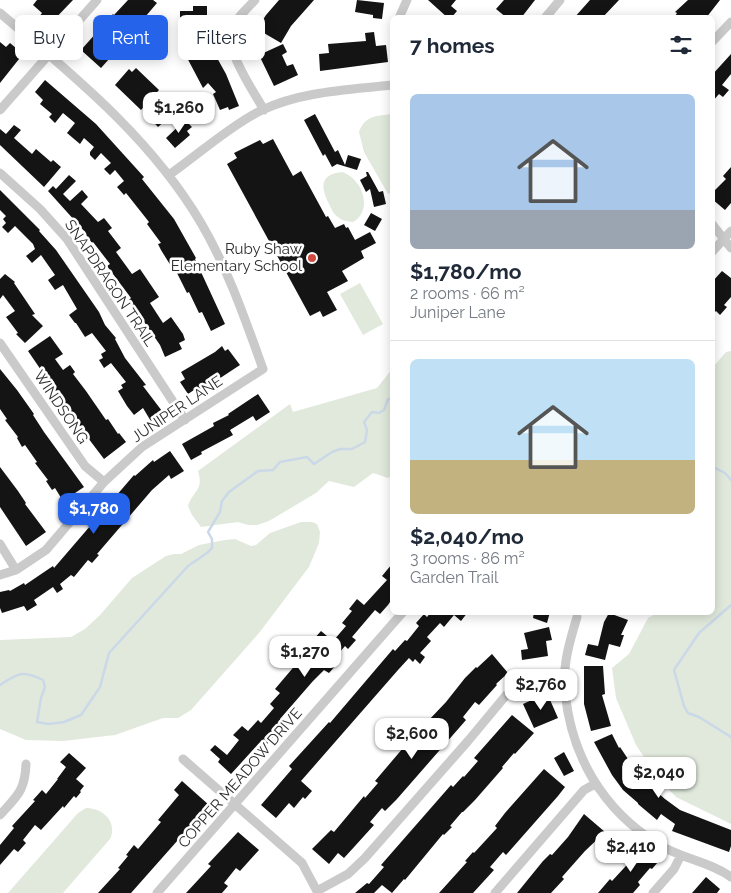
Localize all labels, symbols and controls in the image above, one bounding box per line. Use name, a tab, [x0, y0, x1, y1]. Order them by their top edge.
chip: Buy	[15, 15, 83, 60]
chip: Rent	[93, 15, 168, 60]
chip: Filters	[178, 15, 265, 60]
icon: filters	[667, 31, 695, 59]
text: 7 homes	[410, 33, 495, 58]
pin: $1,260	[138, 92, 220, 134]
text: $1,260	[154, 98, 204, 117]
icon: home	[508, 126, 598, 216]
street label: SNAPDRAGON TRAIL	[61, 216, 159, 350]
place label: Ruby Shaw Elementary School	[171, 240, 303, 275]
marker: Ruby Shaw Elementary School	[306, 252, 318, 264]
text: $1,780/mo	[410, 259, 522, 284]
text: 2 rooms · 66 m²	[410, 284, 525, 303]
text: Juniper Lane	[410, 303, 505, 322]
street label: WINDSONG	[30, 367, 92, 447]
street label: JUNIPER LANE	[128, 372, 226, 446]
icon: home	[508, 392, 598, 482]
pin: $1,780	[53, 492, 135, 535]
text: $1,780	[69, 499, 119, 518]
text: $2,040/mo	[410, 524, 524, 549]
text: 3 rooms · 86 m²	[410, 549, 525, 568]
text: Garden Trail	[410, 568, 498, 587]
pin: $1,270	[264, 636, 346, 678]
text: $1,270	[280, 642, 330, 661]
pin: $2,760	[500, 668, 582, 711]
text: $2,760	[515, 675, 567, 694]
street label: COPPER MEADOW DRIVE	[174, 704, 306, 852]
pin: $2,600	[371, 718, 453, 760]
text: $2,600	[386, 724, 438, 743]
pin: $2,040	[618, 756, 700, 799]
text: $2,040	[633, 763, 685, 782]
pin: $2,410	[590, 830, 672, 873]
text: $2,410	[606, 837, 656, 856]

